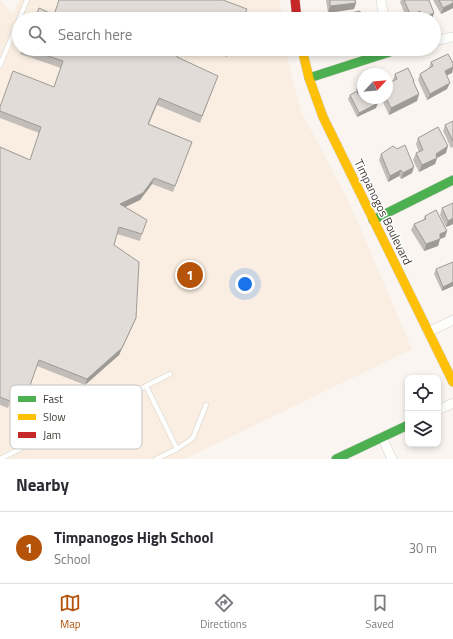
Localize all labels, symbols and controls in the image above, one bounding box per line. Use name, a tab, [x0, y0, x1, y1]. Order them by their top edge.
search box	[12, 12, 441, 56]
icon: search	[26, 23, 48, 45]
text: Search here	[58, 23, 132, 46]
north arrow	[357, 68, 393, 104]
street label: Timpanogos Boulevard	[350, 156, 417, 268]
pin: 1	[177, 260, 203, 290]
your location	[235, 274, 255, 294]
map controls	[405, 375, 441, 447]
button: locate	[405, 375, 441, 411]
legend	[10, 385, 142, 449]
text: Fast	[43, 391, 63, 407]
text: Slow	[43, 409, 66, 425]
button: layers	[405, 411, 441, 447]
text: Jam	[43, 427, 61, 443]
text: Nearby	[16, 472, 69, 498]
text: Timpanogos High School	[54, 526, 214, 549]
text: 1	[25, 538, 33, 558]
text: 30 m	[409, 538, 437, 558]
text: School	[54, 549, 90, 569]
tab: Map	[59, 592, 81, 632]
tab: Directions	[200, 592, 247, 632]
tab: Saved	[366, 592, 394, 632]

